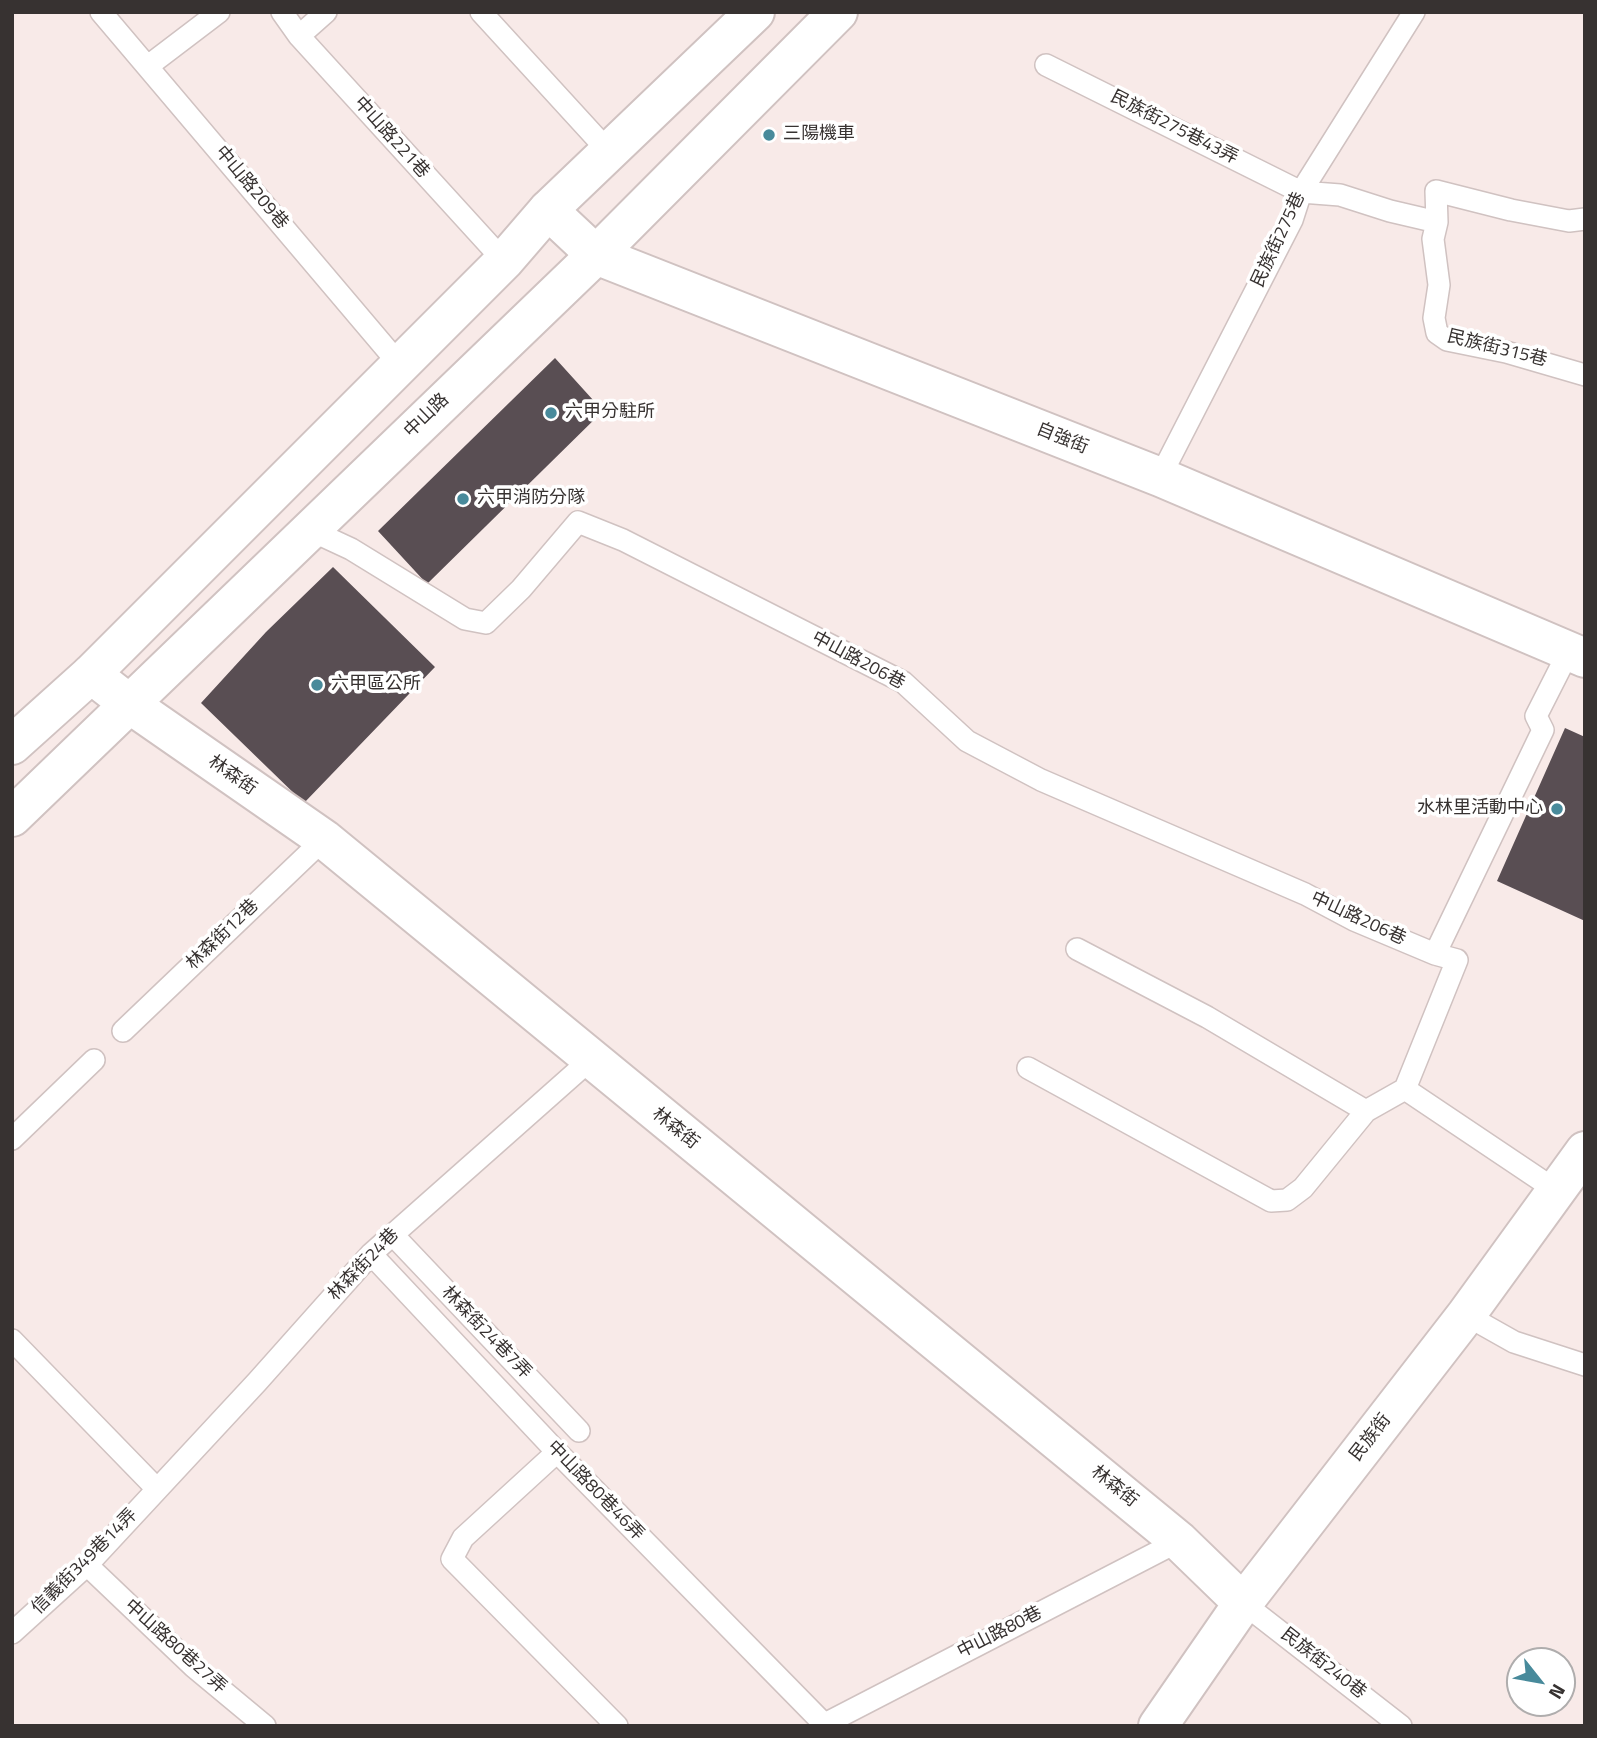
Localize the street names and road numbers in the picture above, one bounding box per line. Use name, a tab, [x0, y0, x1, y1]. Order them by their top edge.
street label: 民族街275巷43弄	[1107, 87, 1241, 169]
street label: 中山路221巷	[349, 93, 433, 183]
street label: 中山路209巷	[210, 142, 292, 234]
street label: 民族街275巷	[1248, 189, 1310, 291]
street label: 民族街315巷	[1445, 326, 1549, 372]
street label: 中山路	[400, 389, 454, 443]
street label: 自強街	[1033, 419, 1091, 459]
street label: 中山路206巷	[808, 627, 908, 695]
street label: 林森街	[204, 752, 260, 800]
street label: 中山路206巷	[1307, 888, 1409, 950]
street label: 林森街12巷	[182, 895, 264, 975]
street label: 林森街	[647, 1104, 703, 1154]
street label: 林森街24巷	[324, 1224, 404, 1306]
street label: 林森街24巷7弄	[436, 1282, 536, 1384]
street label: 民族街	[1346, 1410, 1396, 1466]
street label: 中山路80巷46弄	[542, 1437, 648, 1545]
street label: 林森街	[1086, 1462, 1142, 1512]
street label: 信義街349巷14弄	[28, 1505, 142, 1619]
street label: 中山路80巷27弄	[119, 1595, 231, 1699]
street label: 中山路80巷	[954, 1602, 1046, 1664]
street label: 民族街240巷	[1276, 1624, 1370, 1704]

